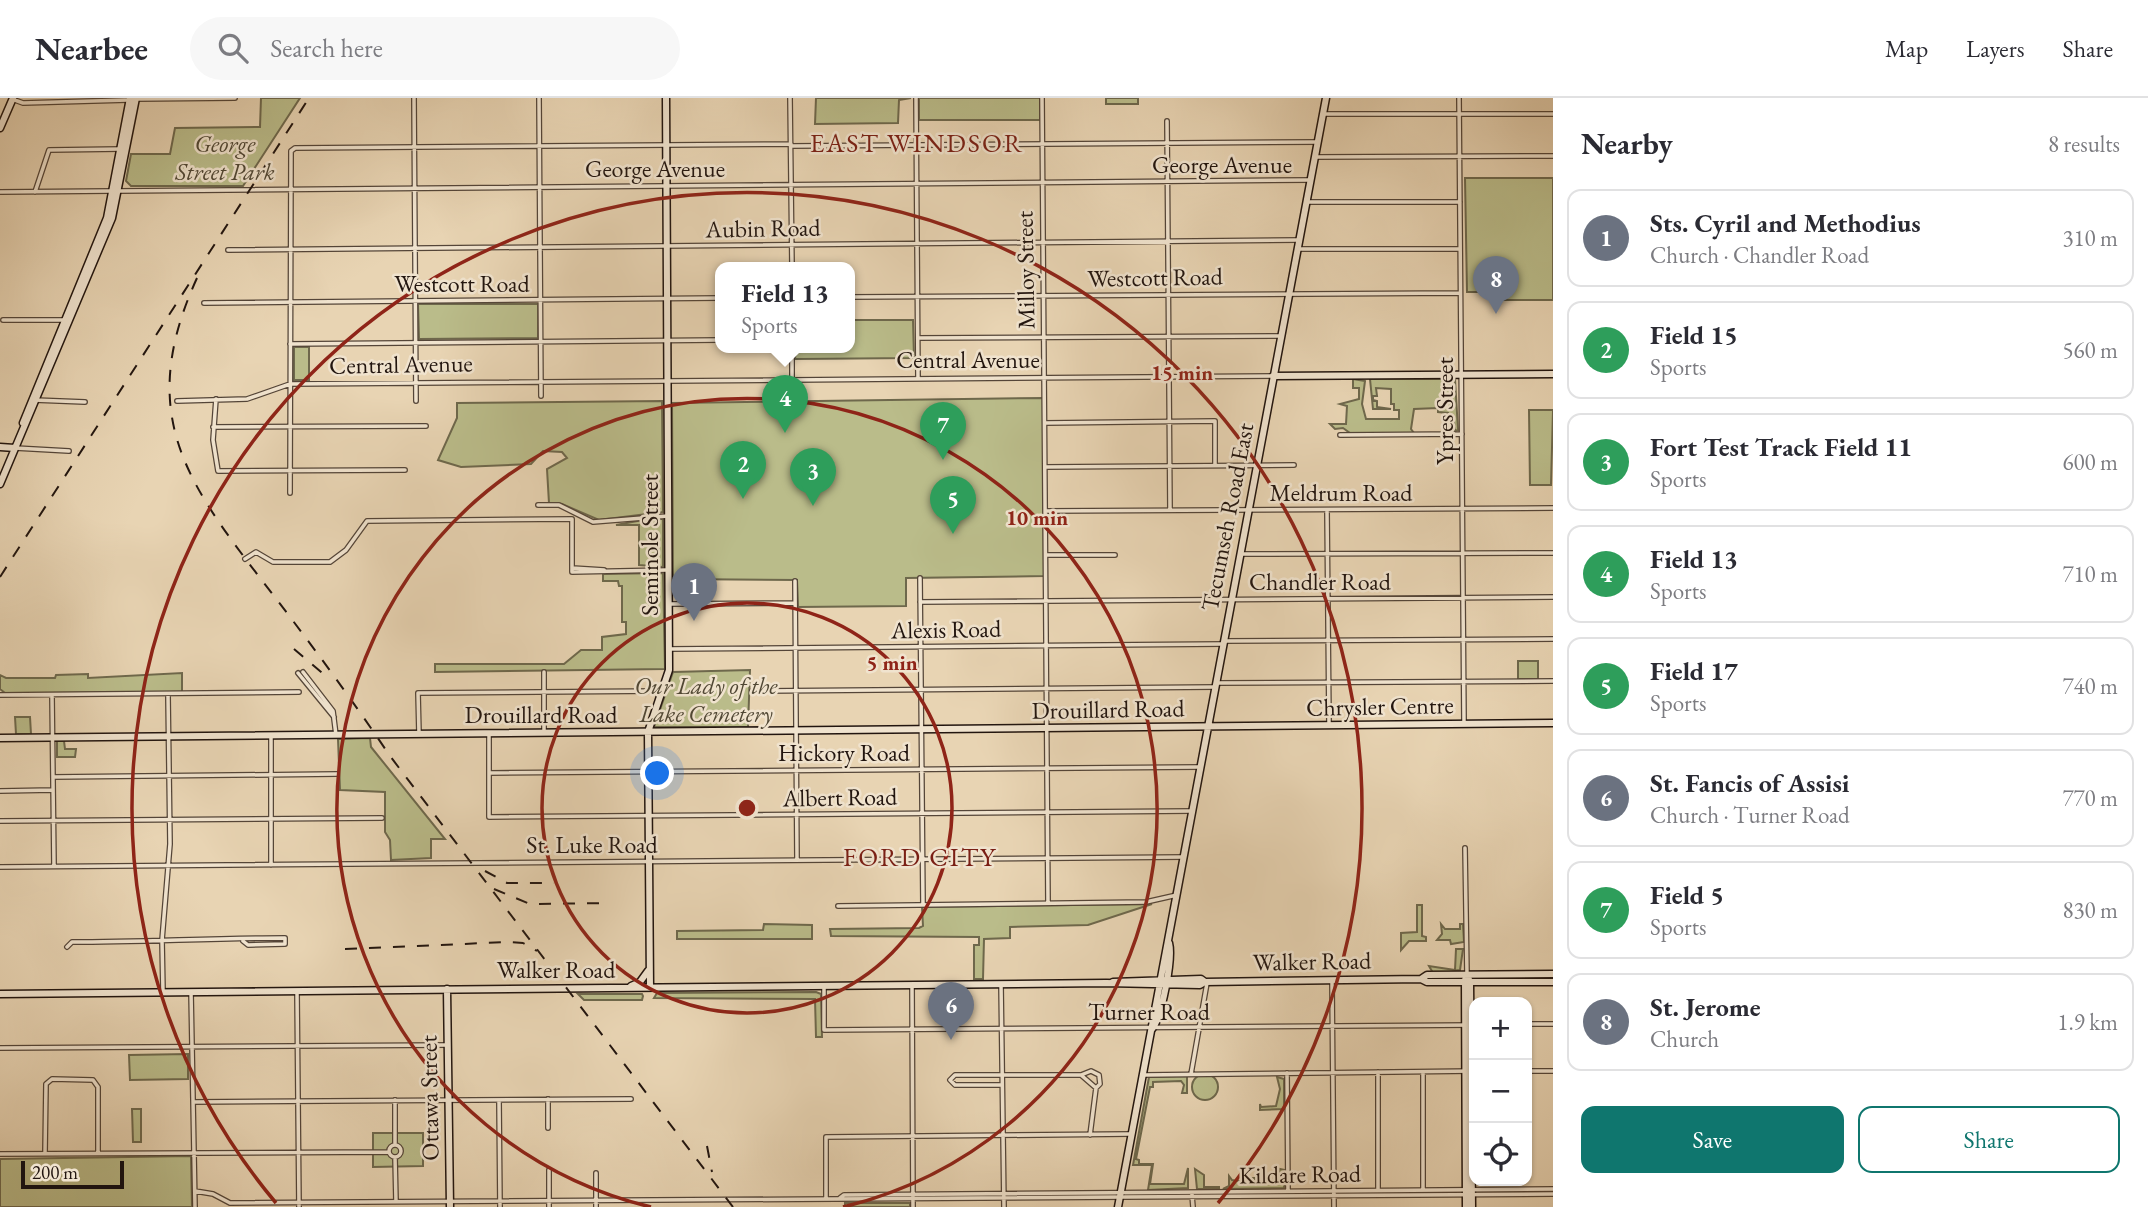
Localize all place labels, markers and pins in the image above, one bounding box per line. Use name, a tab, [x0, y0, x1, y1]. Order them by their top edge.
pin: 8	[1473, 256, 1519, 314]
pin: 4	[762, 375, 808, 433]
pin: 7	[920, 402, 966, 460]
pin: 2	[720, 441, 766, 499]
pin: 3	[790, 448, 836, 506]
pin: 5	[930, 476, 976, 534]
pin: 1	[671, 563, 717, 621]
centre of rings	[735, 796, 759, 820]
pin: 6	[928, 982, 974, 1040]

